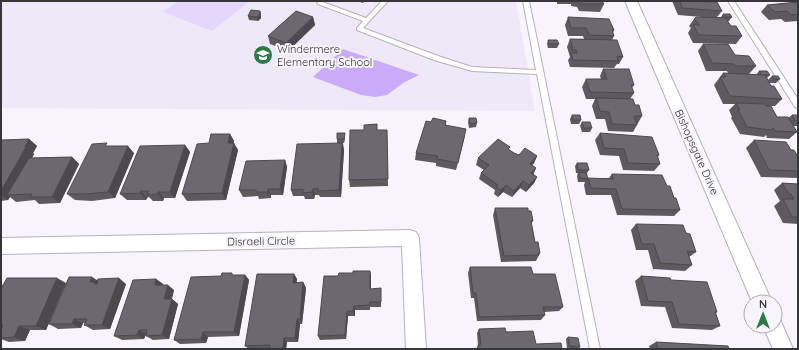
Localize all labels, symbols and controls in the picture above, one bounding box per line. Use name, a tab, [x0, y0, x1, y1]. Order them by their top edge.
place label: Windermere Elementary School	[277, 42, 372, 69]
school or university icon: Windermere Elementary School	[252, 44, 274, 66]
street label: Bishopsgate Drive	[672, 107, 722, 197]
street label: Disraeli Circle	[227, 233, 295, 249]
north arrow	[743, 294, 783, 334]
text: N	[759, 297, 767, 311]

